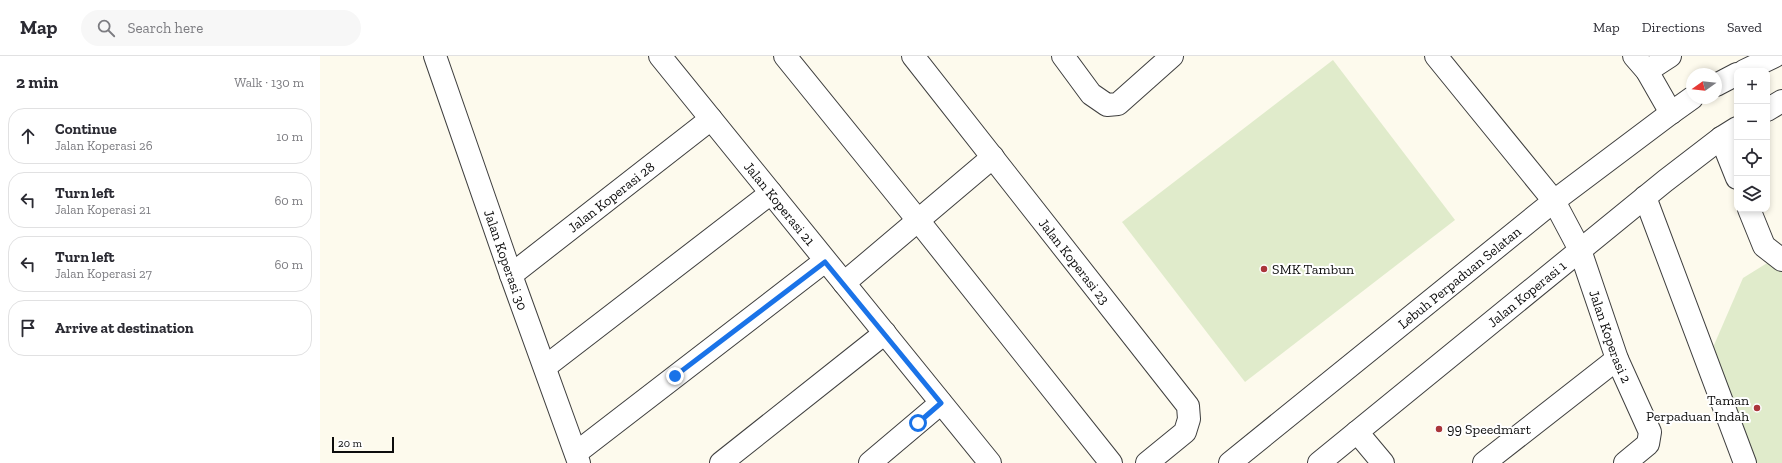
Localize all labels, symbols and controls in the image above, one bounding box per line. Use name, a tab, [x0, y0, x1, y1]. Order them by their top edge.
search box	[81, 10, 361, 46]
text: Map	[20, 16, 57, 39]
icon: search	[95, 17, 117, 39]
text: Search here	[127, 19, 203, 37]
text: Map	[1593, 19, 1620, 36]
text: Directions	[1642, 19, 1705, 36]
text: Saved	[1727, 19, 1762, 36]
north arrow	[1686, 68, 1722, 104]
map controls	[1734, 68, 1770, 212]
button: +	[1734, 68, 1770, 104]
text: 2 min	[16, 72, 58, 92]
text: Walk · 130 m	[234, 75, 304, 90]
button: −	[1734, 104, 1770, 140]
text: Continue	[55, 120, 117, 138]
icon: ahead	[17, 125, 39, 147]
text: 10 m	[276, 129, 303, 144]
text: Jalan Koperasi 26	[55, 138, 153, 153]
button: locate	[1734, 140, 1770, 176]
street label: Jalan Koperasi 28	[564, 158, 658, 236]
street label: Jalan Koperasi 21	[741, 158, 819, 249]
button: layers	[1734, 176, 1770, 212]
text: Turn left	[55, 184, 115, 202]
icon: left	[17, 189, 39, 211]
text: 60 m	[274, 193, 303, 208]
text: Jalan Koperasi 21	[55, 202, 151, 217]
street label: Jalan Koperasi 30	[480, 207, 532, 313]
street label: Jalan Koperasi 23	[1035, 215, 1113, 308]
street label: Lebuh Perpaduan Selatan	[1394, 223, 1524, 332]
text: Turn left	[55, 248, 115, 266]
icon: left	[17, 253, 39, 275]
street label: Jalan Koperasi 1	[1484, 256, 1570, 331]
text: 60 m	[274, 257, 303, 272]
place label: SMK Tambun	[1272, 261, 1354, 278]
marker: SMK Tambun	[1259, 264, 1269, 274]
text: Jalan Koperasi 27	[55, 266, 152, 281]
street label: Jalan Koperasi 2	[1586, 288, 1635, 386]
icon: arrive	[17, 317, 39, 339]
text: Arrive at destination	[55, 319, 194, 337]
route end	[666, 367, 684, 385]
place label: Taman Perpaduan Indah	[1646, 392, 1749, 425]
marker: Taman Perpaduan Indah	[1752, 403, 1762, 413]
route start	[909, 414, 927, 432]
place label: 99 Speedmart	[1447, 421, 1532, 438]
marker: 99 Speedmart	[1434, 424, 1444, 434]
scale bar	[332, 435, 394, 454]
text: 20 m	[338, 437, 362, 450]

